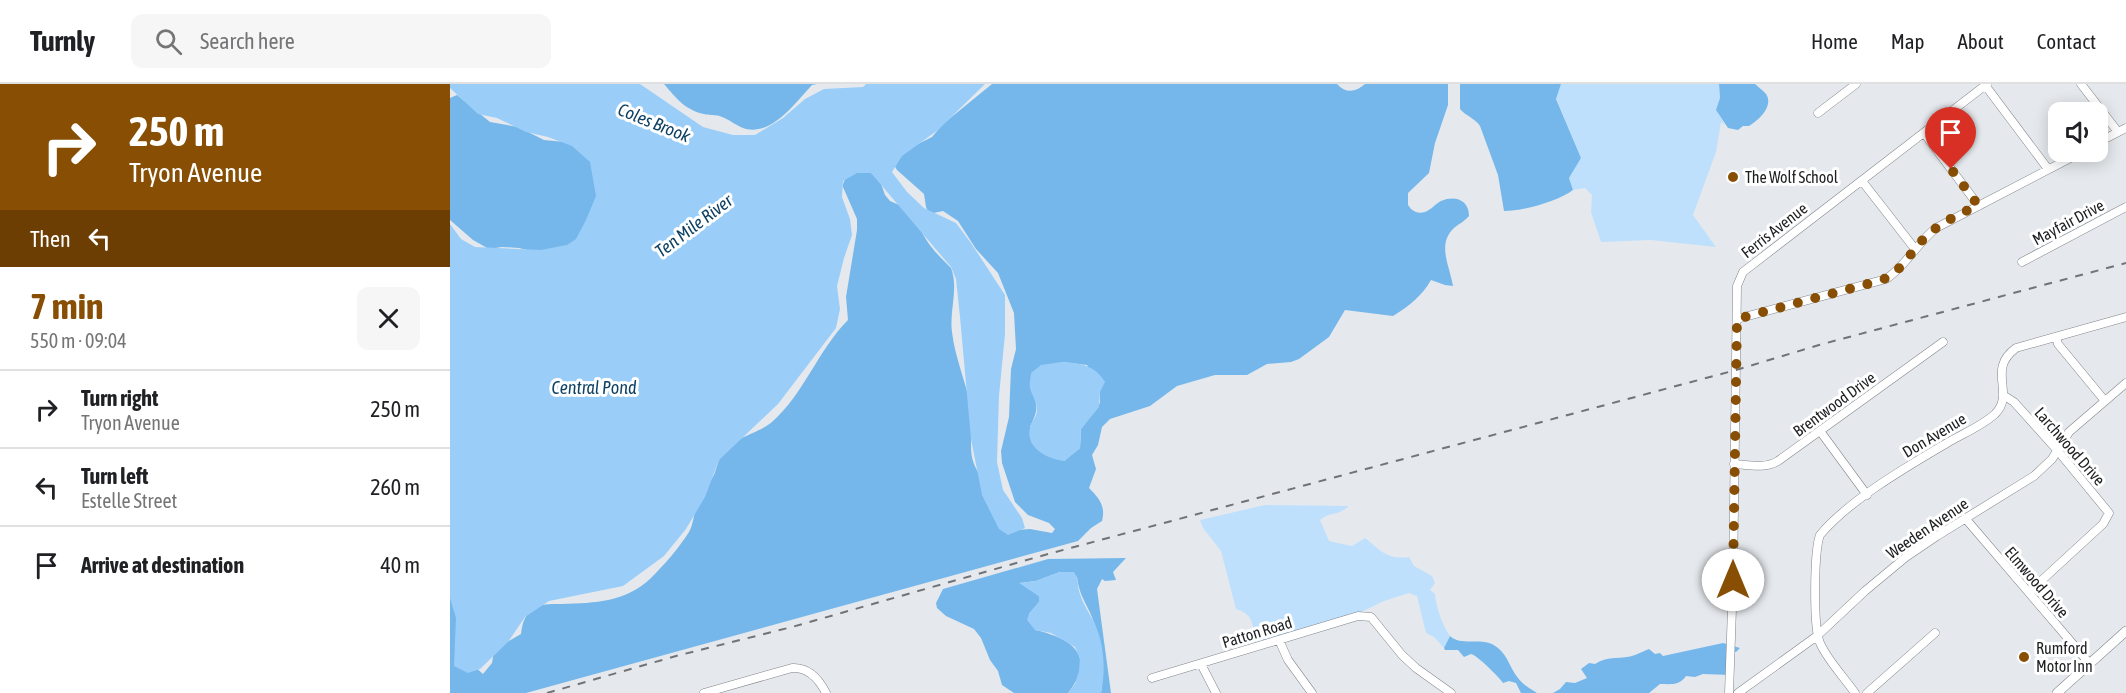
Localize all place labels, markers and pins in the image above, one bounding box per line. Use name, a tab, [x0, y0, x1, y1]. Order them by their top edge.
pin	[1925, 107, 1976, 169]
place label: The Wolf School	[1745, 168, 1839, 186]
marker: The Wolf School	[1726, 170, 1740, 184]
place label: Rumford Motor Inn	[2036, 639, 2093, 675]
marker: Rumford Motor Inn	[2017, 650, 2031, 664]

